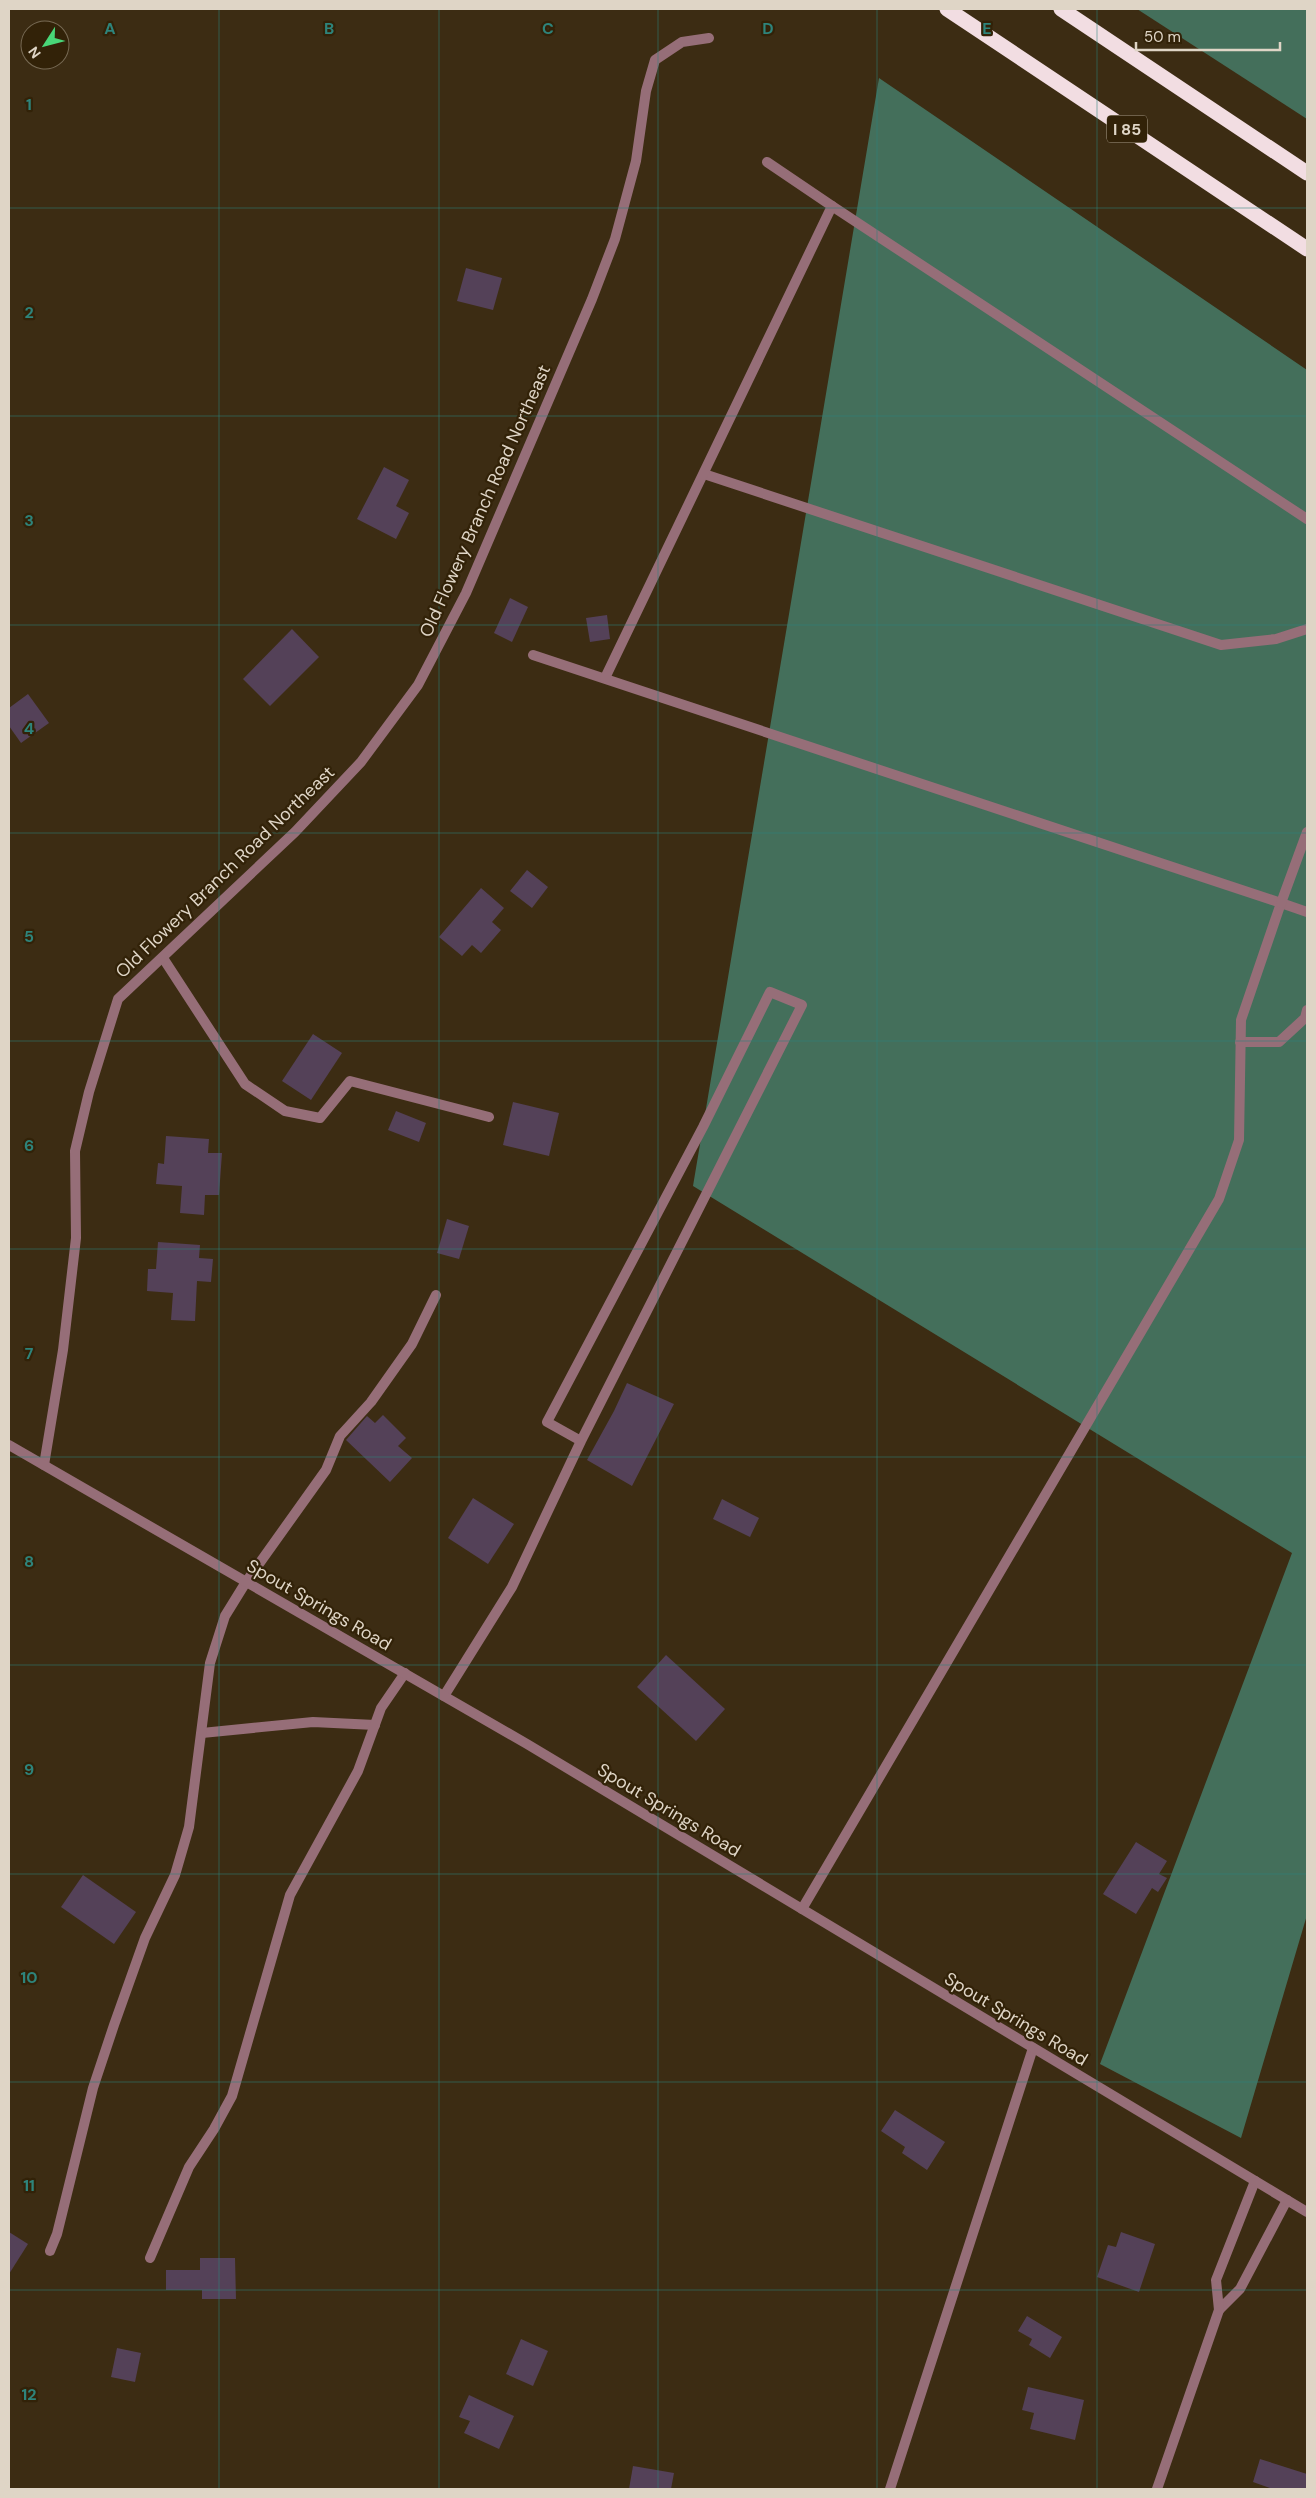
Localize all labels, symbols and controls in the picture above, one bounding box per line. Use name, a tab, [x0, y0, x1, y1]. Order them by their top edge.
text: A	[104, 18, 116, 39]
text: B	[324, 18, 334, 39]
text: C	[542, 18, 554, 39]
text: D	[762, 18, 774, 39]
text: E	[982, 18, 992, 39]
north arrow	[20, 20, 70, 70]
scale bar	[1136, 20, 1280, 52]
text: 50 m	[1144, 27, 1181, 47]
text: N	[24, 43, 45, 62]
text: 1	[26, 94, 32, 115]
road number: I 85	[1107, 116, 1147, 142]
text: 2	[24, 302, 34, 323]
street label: Old Flowery Branch Road Northeast	[414, 361, 556, 641]
text: 3	[24, 510, 34, 531]
text: 4	[24, 718, 34, 739]
street label: Old Flowery Branch Road Northeast	[110, 761, 340, 983]
text: 5	[24, 926, 34, 947]
text: 6	[24, 1135, 34, 1156]
text: 7	[25, 1343, 34, 1364]
text: 8	[24, 1551, 34, 1572]
street label: Spout Springs Road	[242, 1554, 396, 1656]
street label: Spout Springs Road	[593, 1758, 745, 1862]
text: 9	[24, 1759, 34, 1780]
text: 10	[20, 1967, 38, 1988]
street label: Spout Springs Road	[940, 1967, 1092, 2071]
text: 11	[23, 2175, 35, 2196]
text: 12	[21, 2384, 37, 2405]

